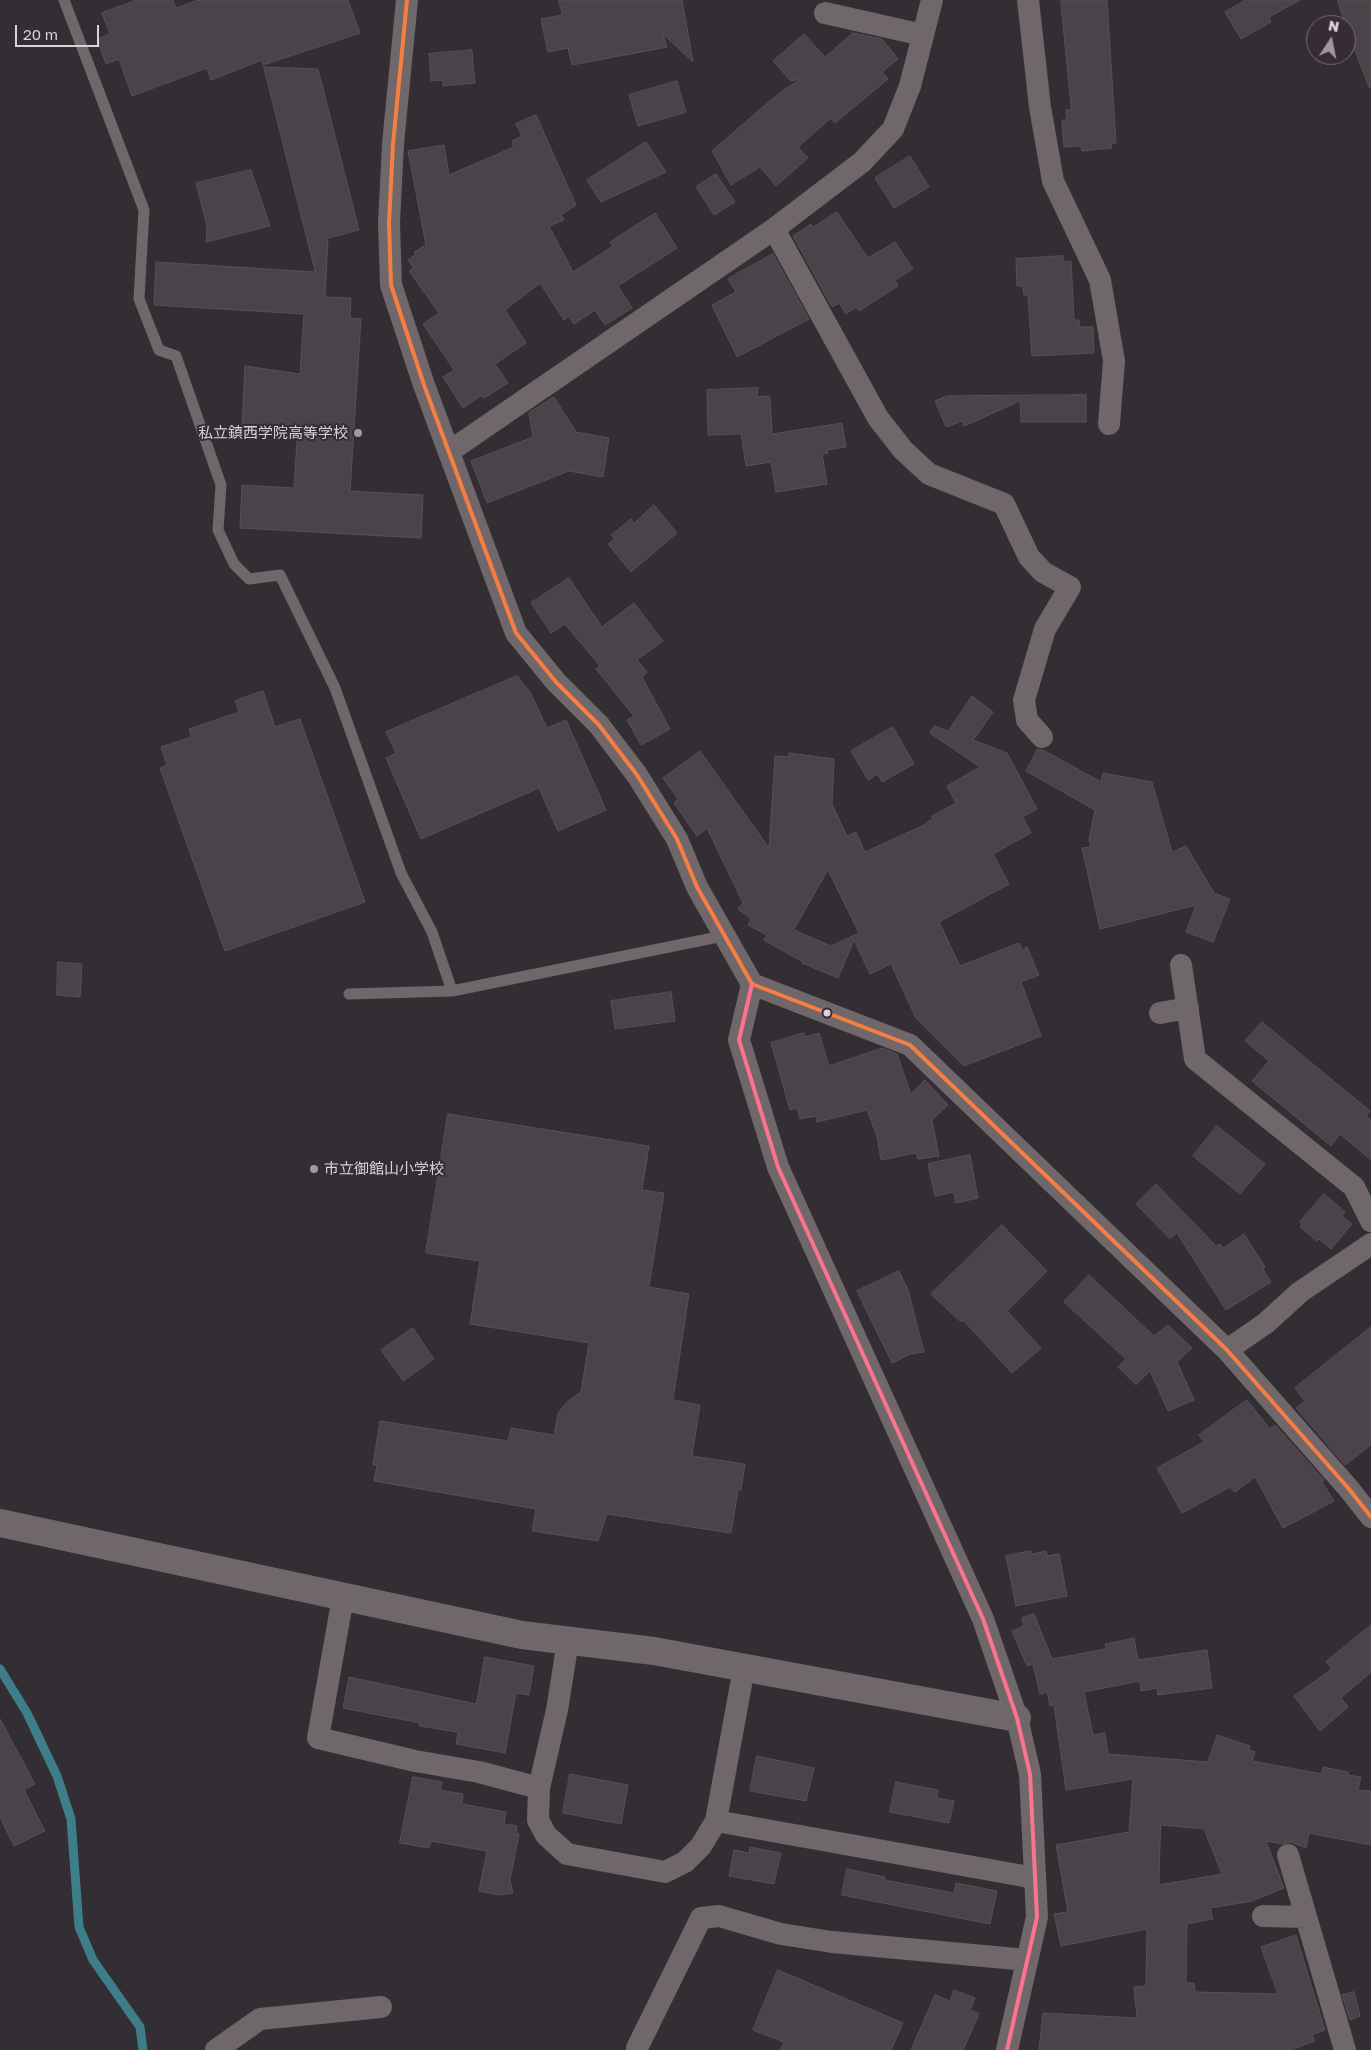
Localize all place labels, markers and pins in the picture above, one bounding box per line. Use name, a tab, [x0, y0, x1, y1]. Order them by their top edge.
place label: 私立鎮西学院高等学校	[198, 424, 348, 442]
marker: 私立鎮西学院高等学校	[352, 427, 364, 439]
unlabelled marker	[822, 1008, 832, 1018]
place label: 市立御館山小学校	[324, 1160, 444, 1178]
marker: 市立御館山小学校	[308, 1163, 320, 1175]

